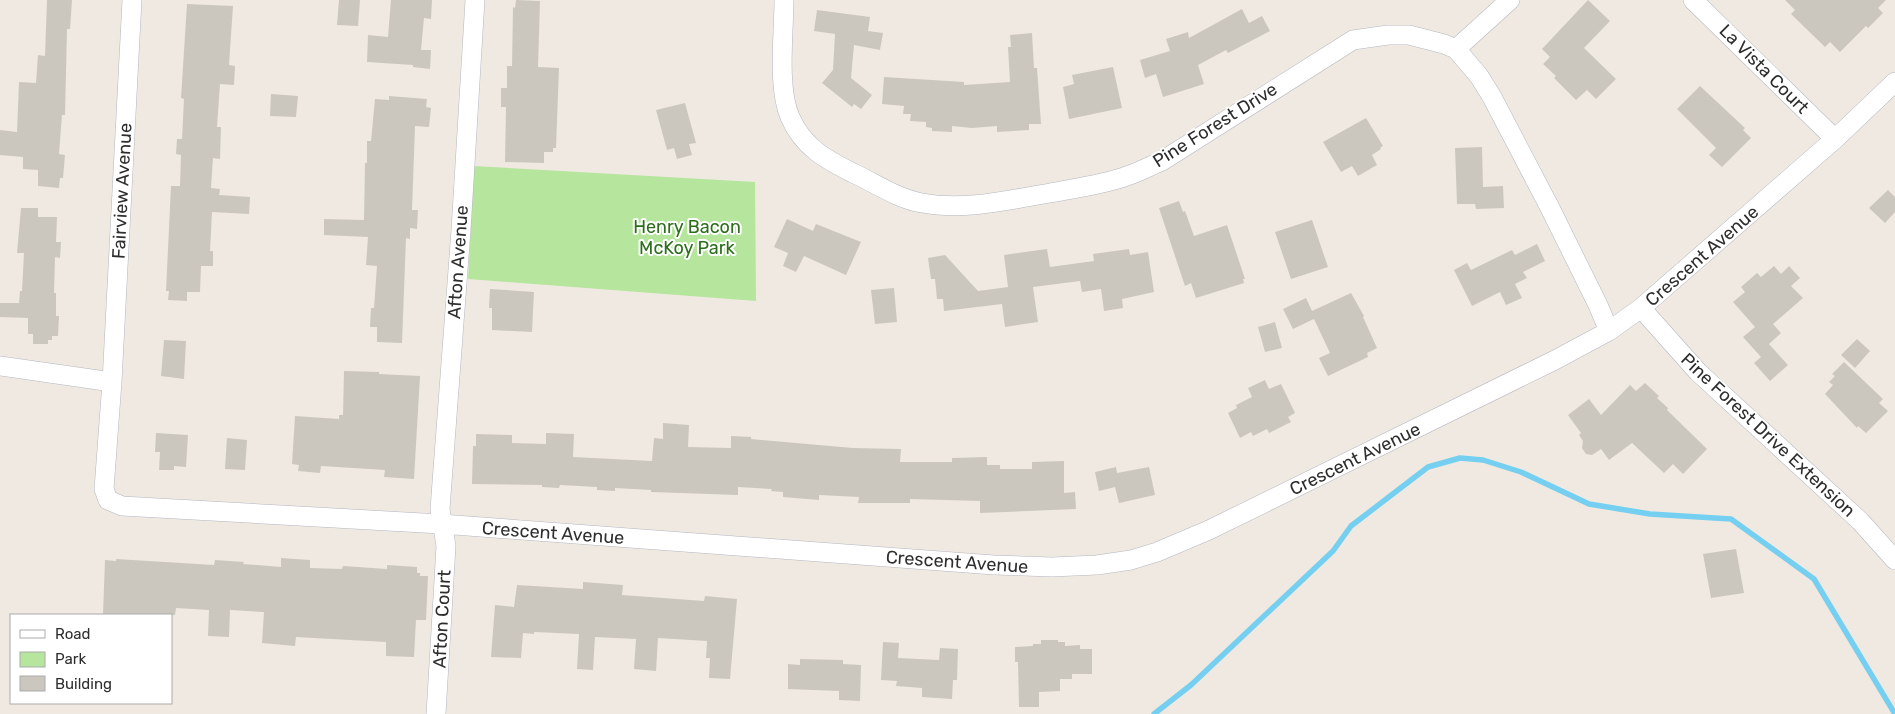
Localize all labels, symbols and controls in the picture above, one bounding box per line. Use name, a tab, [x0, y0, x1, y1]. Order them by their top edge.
street label: La Vista Court	[1715, 20, 1813, 118]
street label: Pine Forest Drive	[1149, 78, 1281, 172]
street label: Fairview Avenue	[107, 122, 137, 260]
street label: Crescent Avenue	[1641, 201, 1763, 311]
street label: Afton Avenue	[443, 204, 473, 320]
park label: Henry Bacon McKoy Park	[633, 216, 741, 259]
street label: Pine Forest Drive Extension	[1676, 348, 1860, 522]
street label: Crescent Avenue	[1286, 418, 1424, 500]
street label: Crescent Avenue	[481, 517, 625, 549]
street label: Crescent Avenue	[885, 546, 1029, 578]
street label: Afton Court	[428, 569, 456, 669]
legend	[10, 614, 172, 704]
text: Road	[55, 625, 91, 643]
text: Park	[55, 650, 86, 668]
text: Building	[55, 675, 112, 693]

